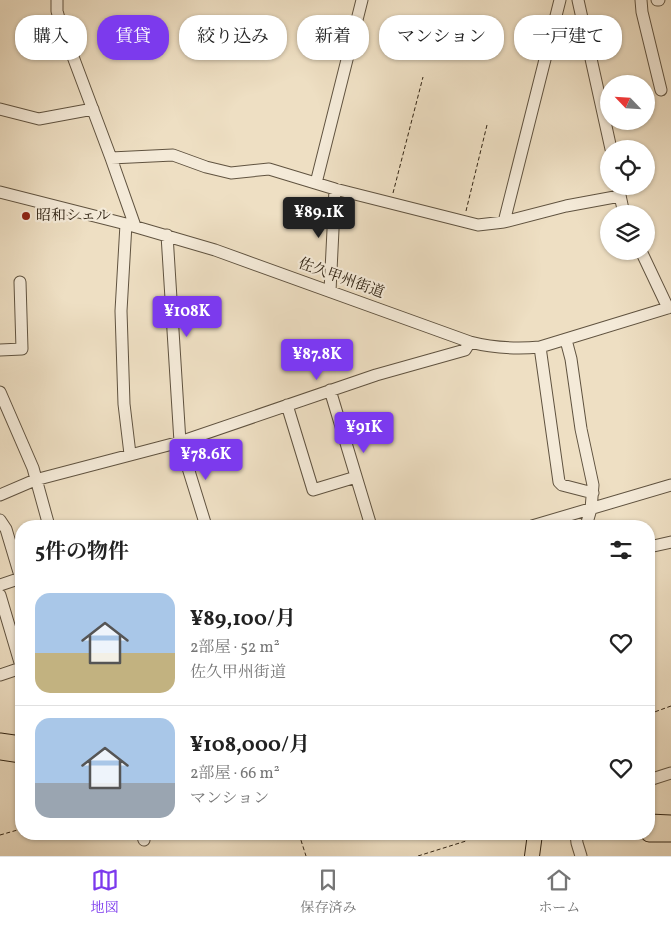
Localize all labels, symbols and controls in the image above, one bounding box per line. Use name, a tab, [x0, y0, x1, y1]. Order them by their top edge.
chip: 購入	[15, 15, 87, 60]
chip: 賃貸	[97, 15, 169, 60]
chip: 絞り込み	[179, 15, 287, 60]
chip: 新着	[297, 15, 369, 60]
chip: マンション	[379, 15, 504, 60]
chip: 一戸建て	[514, 15, 622, 60]
north arrow	[600, 75, 655, 130]
map controls	[600, 75, 655, 260]
button: locate	[600, 140, 655, 195]
pin: ¥89.1K	[278, 196, 360, 239]
text: ¥89.1K	[294, 202, 344, 224]
button: layers	[600, 205, 655, 260]
place label: 昭和シェル	[36, 206, 111, 227]
marker: 昭和シェル	[20, 210, 32, 222]
street label: 佐久甲州街道	[295, 254, 387, 304]
pin: ¥108K	[152, 296, 222, 338]
text: ¥108K	[164, 301, 210, 323]
pin: ¥87.8K	[276, 338, 358, 381]
text: ¥87.8K	[292, 344, 342, 366]
pin: ¥91K	[334, 412, 394, 454]
text: ¥91K	[346, 417, 382, 439]
pin: ¥78.6K	[165, 438, 247, 481]
text: ¥78.6K	[181, 444, 231, 466]
icon: filters	[607, 536, 635, 564]
text: 5件の物件	[35, 538, 129, 567]
text: ¥89,100/月	[190, 605, 296, 634]
icon: home	[75, 613, 135, 673]
icon: heart	[607, 629, 635, 657]
text: 2部屋 · 52 m²	[190, 637, 280, 659]
text: 佐久甲州街道	[190, 662, 286, 684]
text: ¥108,000/月	[190, 731, 310, 760]
icon: home	[75, 738, 135, 798]
icon: heart	[607, 754, 635, 782]
text: 2部屋 · 66 m²	[190, 763, 280, 785]
text: マンション	[190, 788, 269, 810]
tab: 地図	[91, 866, 119, 918]
tab: 保存済み	[300, 866, 356, 918]
tab: ホーム	[538, 866, 580, 918]

